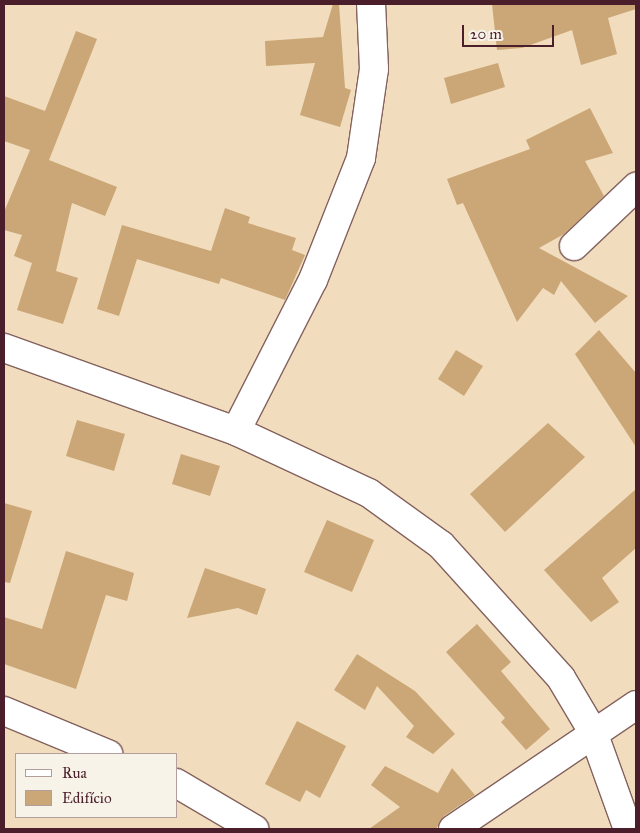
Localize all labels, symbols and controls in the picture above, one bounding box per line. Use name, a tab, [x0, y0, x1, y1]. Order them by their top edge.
scale bar	[465, 15, 558, 47]
text: 20 m	[470, 25, 502, 43]
legend	[15, 753, 178, 818]
text: Rua	[62, 764, 87, 782]
text: Edifício	[62, 789, 112, 807]

